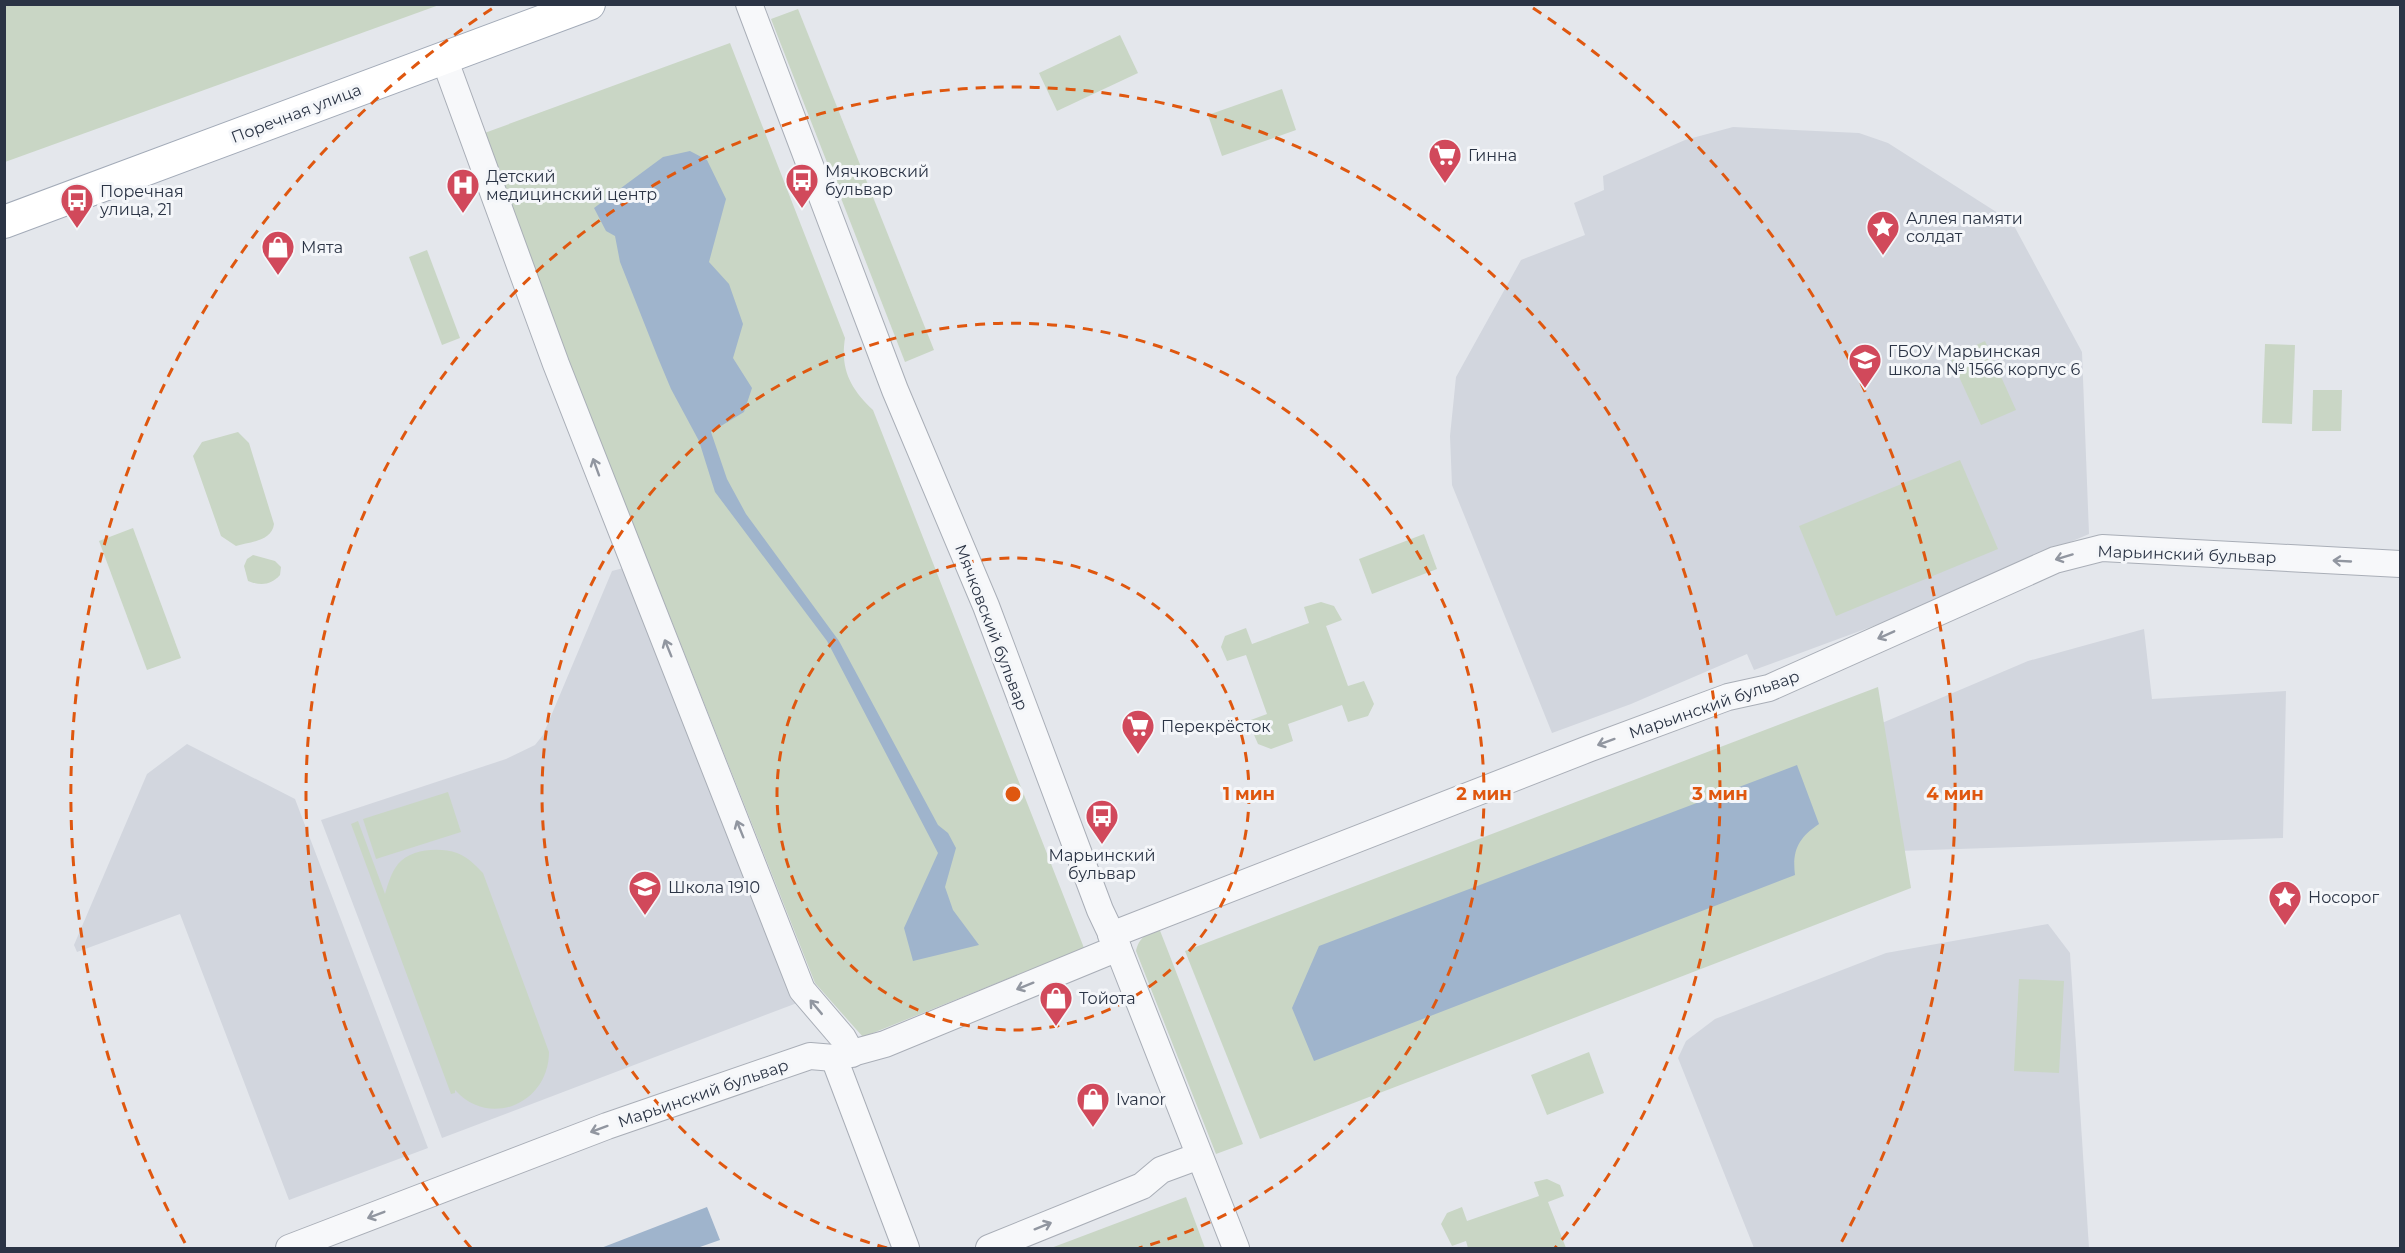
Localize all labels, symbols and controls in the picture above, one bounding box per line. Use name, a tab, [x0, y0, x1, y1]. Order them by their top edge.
street label: Поречная улица	[228, 80, 364, 147]
supermarket icon: Гинна	[1427, 137, 1463, 184]
place label: Гинна	[1468, 146, 1517, 165]
bus stop icon: Мячковский бульвар	[784, 162, 820, 209]
place label: Мячковский бульвар	[825, 162, 929, 199]
hospital icon: Детский медицинский центр	[445, 167, 481, 214]
place label: Детский медицинский центр	[486, 167, 657, 204]
bus stop icon: Поречная улица, 21	[59, 182, 95, 229]
place label: Поречная улица, 21	[99, 182, 184, 219]
place icon: Аллея памяти солдат	[1865, 209, 1901, 256]
place label: Аллея памяти солдат	[1906, 209, 2023, 246]
shop icon: Мята	[260, 229, 296, 276]
place label: Мята	[301, 238, 343, 257]
school or university icon: ГБОУ Марьинская школа № 1566 корпус 6	[1847, 342, 1883, 389]
place label: ГБОУ Марьинская школа № 1566 корпус 6	[1888, 342, 2080, 379]
one-way arrow	[589, 458, 600, 477]
street label: Мячковский бульвар	[951, 542, 1032, 713]
street label: Марьинский бульвар	[2097, 542, 2277, 567]
one-way arrow	[2055, 552, 2074, 563]
one-way arrow	[2333, 555, 2353, 566]
one-way arrow	[1877, 631, 1895, 642]
one-way arrow	[661, 639, 672, 658]
street label: Марьинский бульвар	[1626, 666, 1802, 743]
supermarket icon: Перекрёсток	[1120, 708, 1156, 755]
place label: Перекрёсток	[1161, 717, 1271, 736]
one-way arrow	[1598, 737, 1616, 748]
text: 1 мин	[1223, 783, 1275, 805]
text: 2 мин	[1456, 783, 1512, 805]
text: 3 мин	[1691, 783, 1748, 805]
text: 4 мин	[1926, 783, 1984, 805]
centre of rings	[1003, 784, 1023, 804]
bus stop icon: Марьинский бульвар	[1084, 798, 1120, 845]
one-way arrow	[734, 820, 745, 839]
place label: Марьинский бульвар	[1049, 846, 1155, 883]
school or university icon: Школа 1910	[627, 869, 663, 916]
place label: Школа 1910	[668, 878, 760, 897]
place icon: Носорог	[2267, 879, 2303, 926]
place label: Носорог	[2308, 888, 2380, 907]
shop icon: Тойота	[1038, 980, 1074, 1027]
one-way arrow	[1016, 981, 1034, 992]
place label: Тойота	[1079, 989, 1135, 1008]
one-way arrow	[810, 999, 823, 1015]
street label: Марьинский бульвар	[615, 1055, 791, 1132]
shop icon: Ivanor	[1075, 1081, 1111, 1128]
place label: Ivanor	[1116, 1090, 1166, 1109]
one-way arrow	[590, 1125, 609, 1136]
one-way arrow	[367, 1210, 386, 1221]
one-way arrow	[1033, 1220, 1052, 1231]

